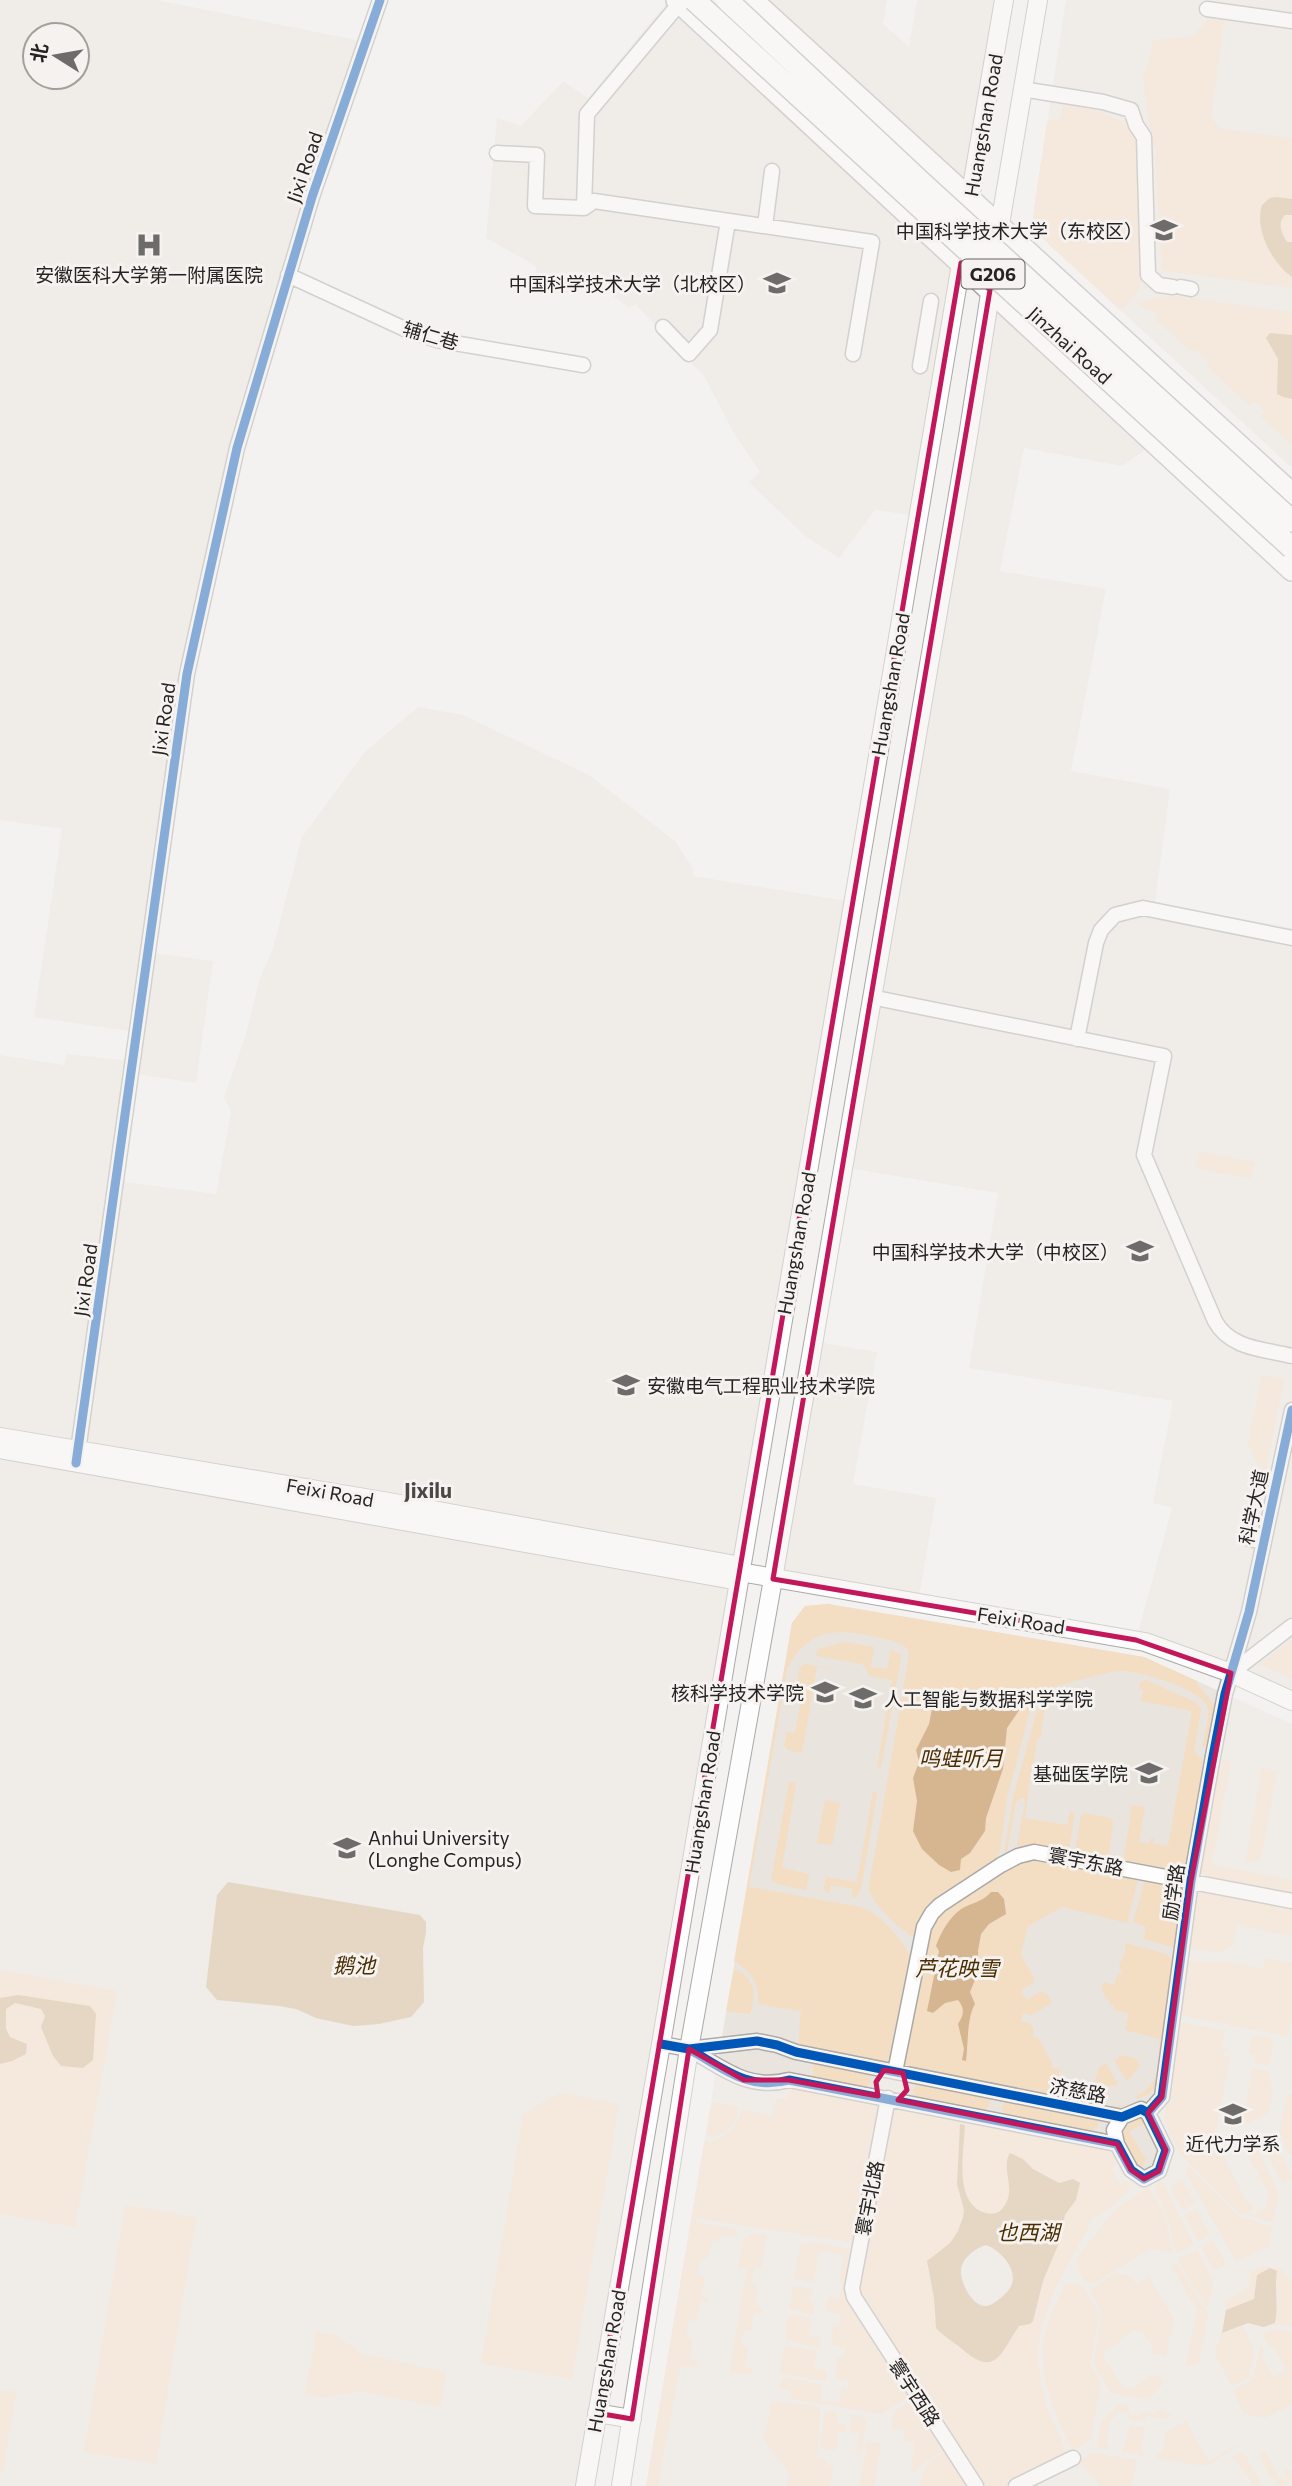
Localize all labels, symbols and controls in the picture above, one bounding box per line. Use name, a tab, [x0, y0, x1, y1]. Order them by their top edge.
north arrow	[21, 21, 91, 91]
text: 北	[26, 41, 52, 64]
street label: Huangshan Road	[959, 52, 1007, 198]
street label: Jixi Road	[281, 129, 327, 205]
school or university icon: 中国科学技术大学（东校区）	[1149, 215, 1179, 245]
place label: 中国科学技术大学（东校区）	[896, 219, 1143, 242]
hospital icon: 安徽医科大学第一附属医院	[134, 230, 164, 260]
road number: G206	[962, 260, 1024, 288]
place label: 安徽医科大学第一附属医院	[35, 263, 263, 286]
school or university icon: 中国科学技术大学（北校区）	[762, 268, 792, 298]
place label: 中国科学技术大学（北校区）	[509, 272, 756, 295]
street label: Jinzhai Road	[1023, 302, 1117, 388]
street label: 辅仁巷	[400, 316, 462, 354]
street label: Huangshan Road	[866, 611, 914, 757]
street label: Jixi Road	[147, 681, 179, 757]
street label: Huangshan Road	[772, 1170, 820, 1316]
school or university icon: 中国科学技术大学（中校区）	[1125, 1236, 1155, 1266]
place label: 中国科学技术大学（中校区）	[872, 1240, 1119, 1263]
street label: Jixi Road	[69, 1242, 101, 1318]
school or university icon: 安徽电气工程职业技术学院	[611, 1370, 641, 1400]
place label: 安徽电气工程职业技术学院	[647, 1374, 875, 1397]
street label: 科学大道	[1234, 1467, 1272, 1547]
street label: Feixi Road	[284, 1473, 376, 1511]
district label: Jixilu	[404, 1477, 452, 1502]
street label: Feixi Road	[976, 1602, 1066, 1638]
school or university icon: 核科学技术学院	[810, 1677, 840, 1707]
place label: 核科学技术学院	[671, 1681, 804, 1704]
school or university icon: 人工智能与数据科学学院	[848, 1683, 878, 1713]
place label: 人工智能与数据科学学院	[884, 1687, 1093, 1710]
street label: Huangshan Road	[679, 1729, 725, 1875]
water label: 鸣蛙听月	[919, 1745, 1004, 1770]
school or university icon: 基础医学院	[1134, 1758, 1164, 1788]
place label: 基础医学院	[1033, 1762, 1128, 1785]
place label: Anhui University (Longhe Compus)	[368, 1826, 522, 1871]
school or university icon: Anhui University (Longhe Compus)	[332, 1833, 362, 1863]
street label: 寰宇东路	[1046, 1842, 1126, 1880]
street label: 励学路	[1158, 1862, 1188, 1922]
water label: 鹅池	[333, 1952, 377, 1977]
water label: 芦花映雪	[915, 1955, 1001, 1980]
street label: 济慈路	[1048, 2073, 1108, 2107]
school or university icon: 近代力学系	[1218, 2099, 1248, 2129]
place label: 近代力学系	[1185, 2132, 1281, 2155]
street label: 寰宇北路	[850, 2158, 888, 2238]
water label: 也西湖	[997, 2219, 1062, 2244]
street label: Huangshan Road	[582, 2288, 630, 2434]
street label: 寰宇西路	[885, 2354, 945, 2430]

